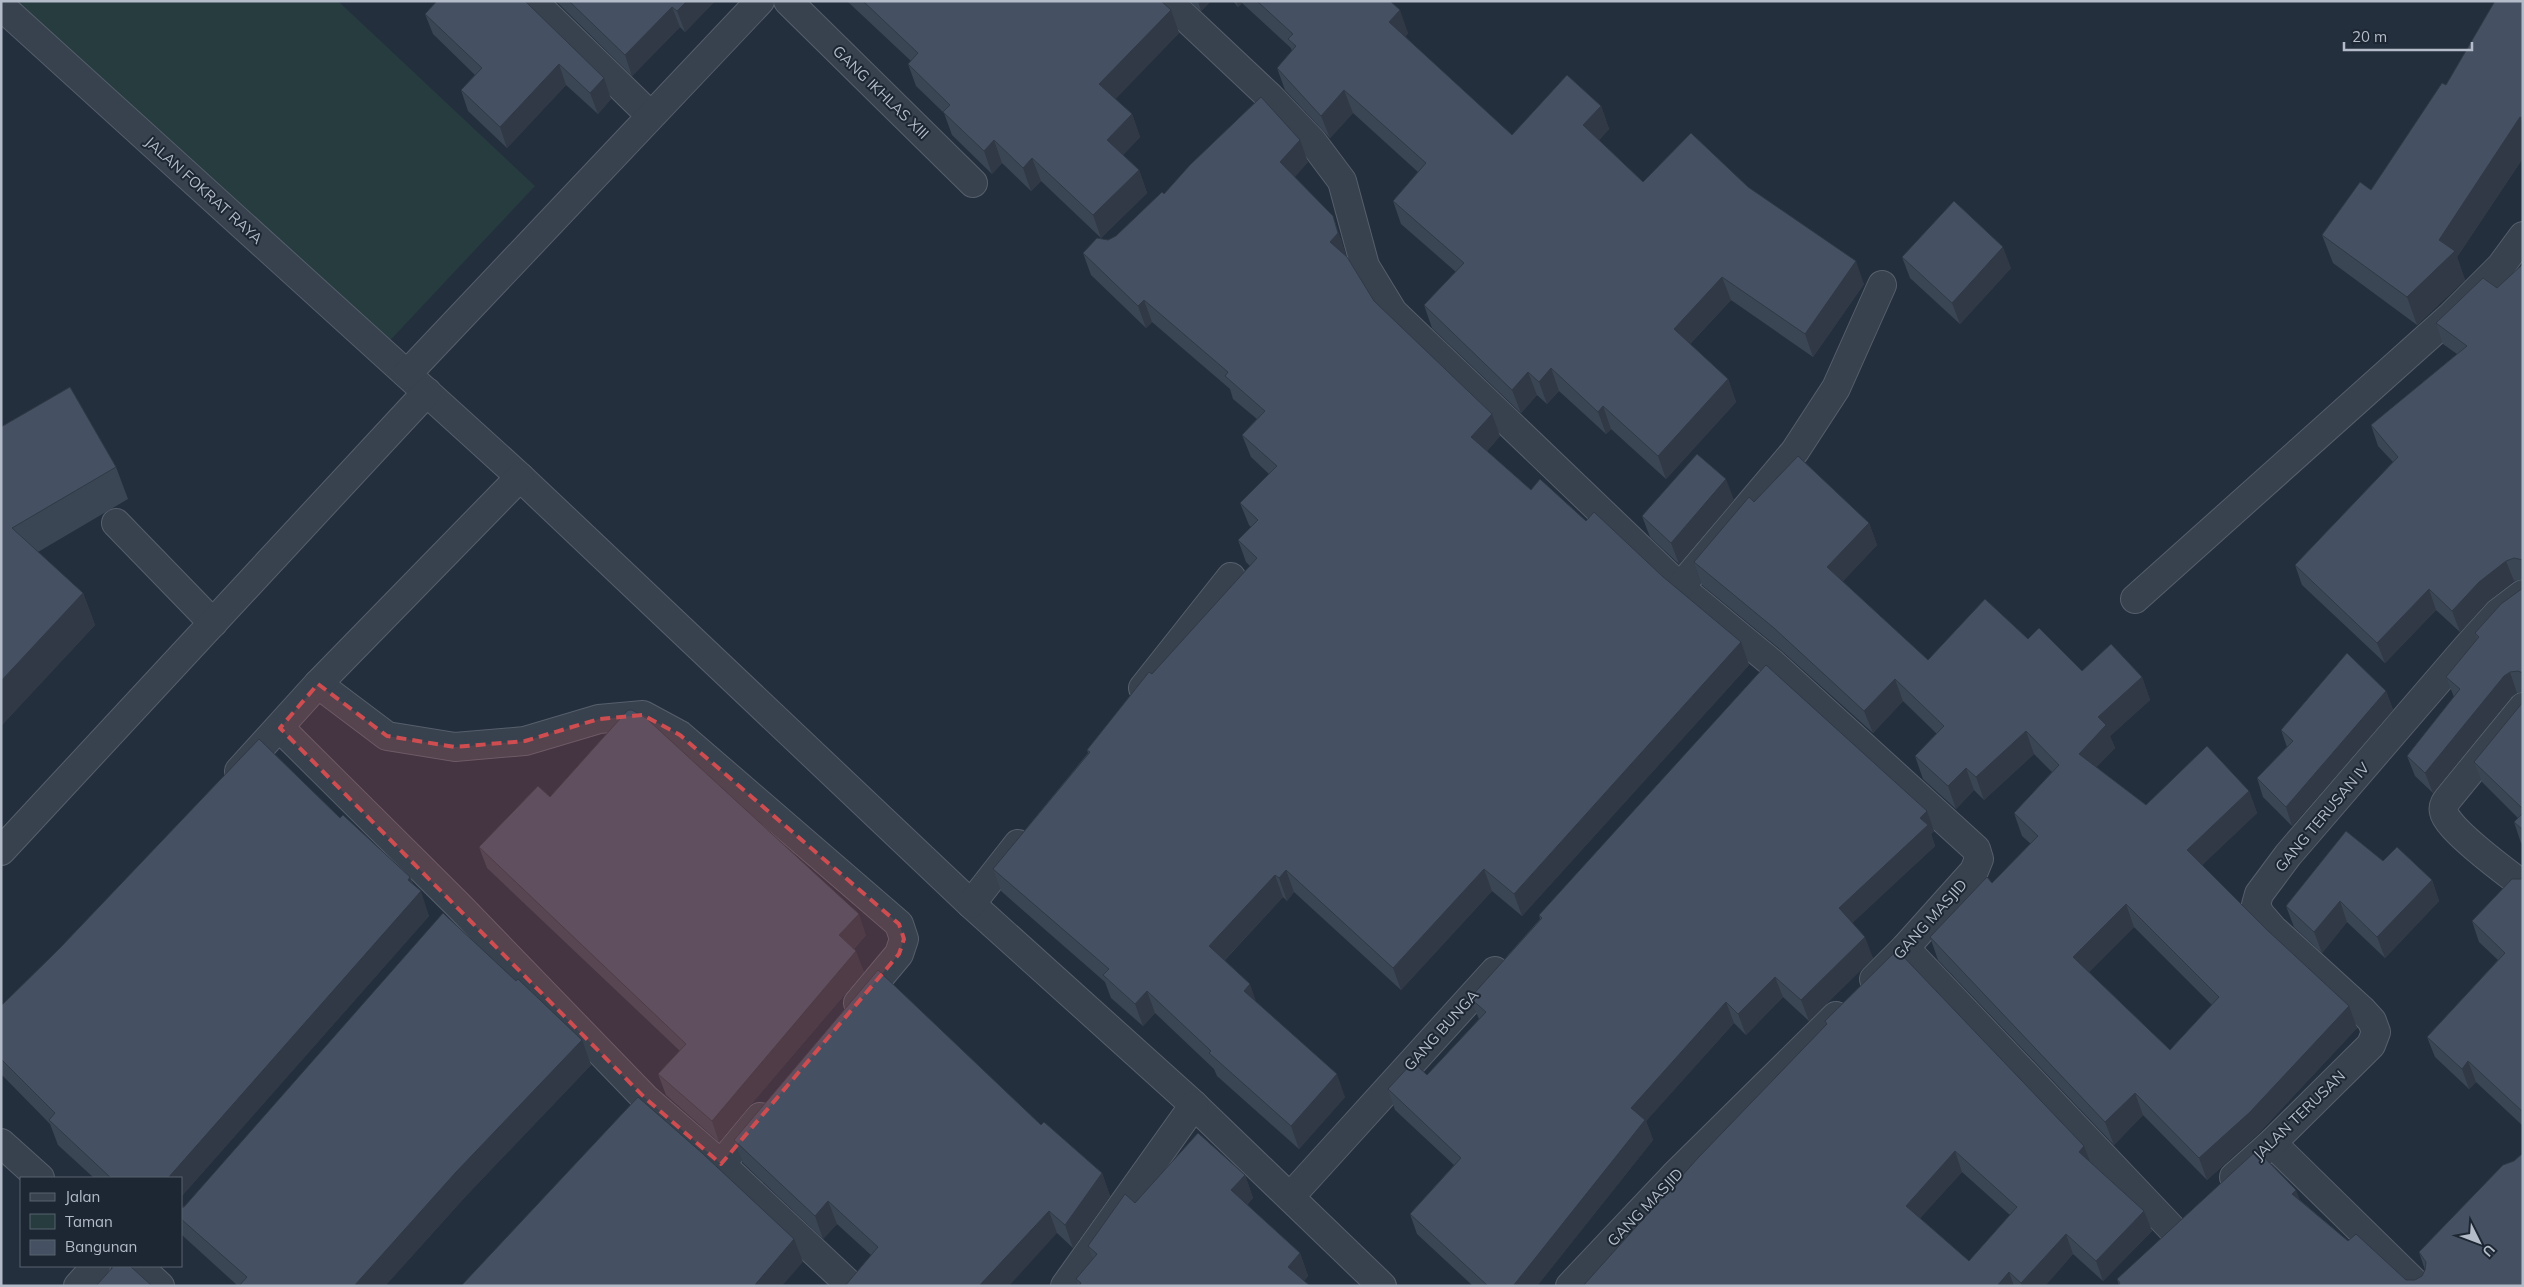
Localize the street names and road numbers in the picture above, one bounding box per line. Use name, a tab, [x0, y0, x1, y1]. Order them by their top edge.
street label: GANG IKHLAS XIII	[829, 41, 933, 143]
street label: JALAN FOKRAT RAYA	[141, 132, 267, 248]
street label: GANG TERUSAN IV	[2271, 758, 2374, 876]
street label: GANG MASJID	[1889, 875, 1971, 963]
street label: GANG BUNGA	[1400, 986, 1482, 1074]
street label: JALAN TERUSAN	[2249, 1066, 2349, 1164]
street label: GANG MASJID	[1603, 1164, 1687, 1250]

